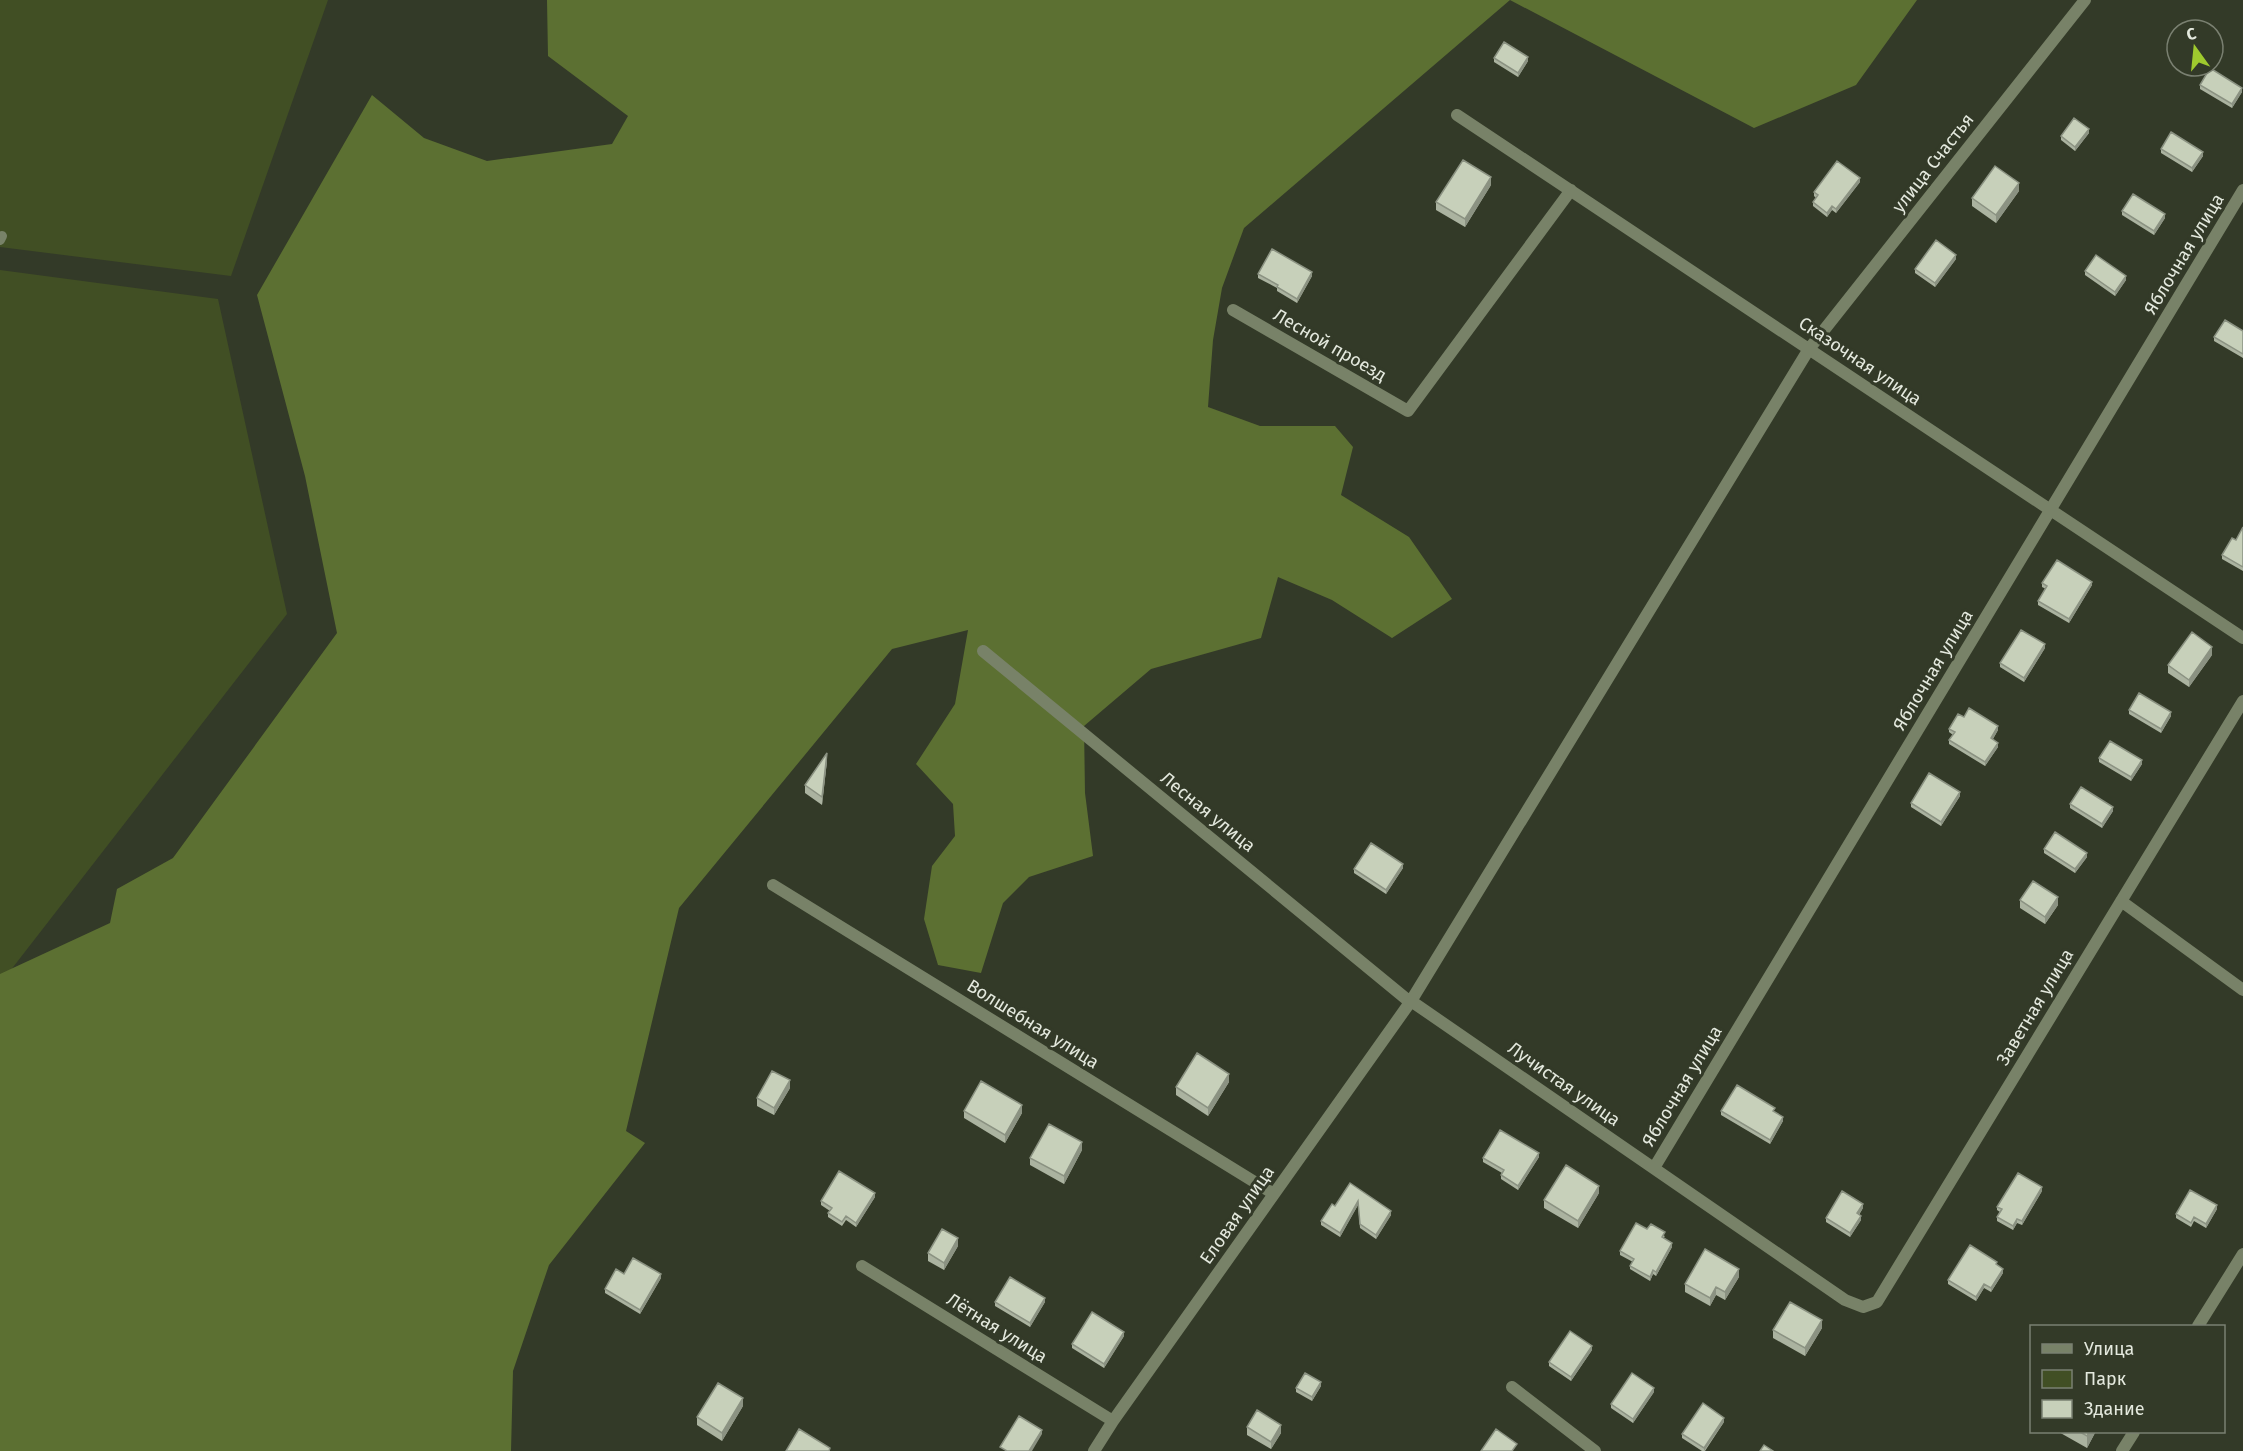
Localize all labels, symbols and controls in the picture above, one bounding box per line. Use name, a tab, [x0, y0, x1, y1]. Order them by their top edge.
north arrow	[2165, 18, 2225, 78]
text: С	[2184, 23, 2199, 44]
street label: улица Счастья	[1887, 109, 1979, 217]
street label: Яблочная улица	[2139, 189, 2229, 319]
street label: Лесной проезд	[1269, 304, 1391, 386]
street label: Сказочная улица	[1794, 312, 1926, 410]
street label: Яблочная улица	[1888, 605, 1978, 735]
street label: Лесная улица	[1156, 767, 1260, 857]
street label: Заветная улица	[1992, 945, 2078, 1069]
street label: Волшебная улица	[963, 975, 1103, 1073]
street label: Яблочная улица	[1637, 1021, 1727, 1151]
street label: Лучистая улица	[1504, 1037, 1624, 1131]
street label: Еловая улица	[1195, 1162, 1279, 1268]
street label: Лётная улица	[943, 1288, 1051, 1368]
legend	[2030, 1325, 2225, 1433]
text: Улица	[2084, 1338, 2134, 1360]
text: Парк	[2084, 1368, 2127, 1390]
text: Здание	[2084, 1398, 2145, 1420]

